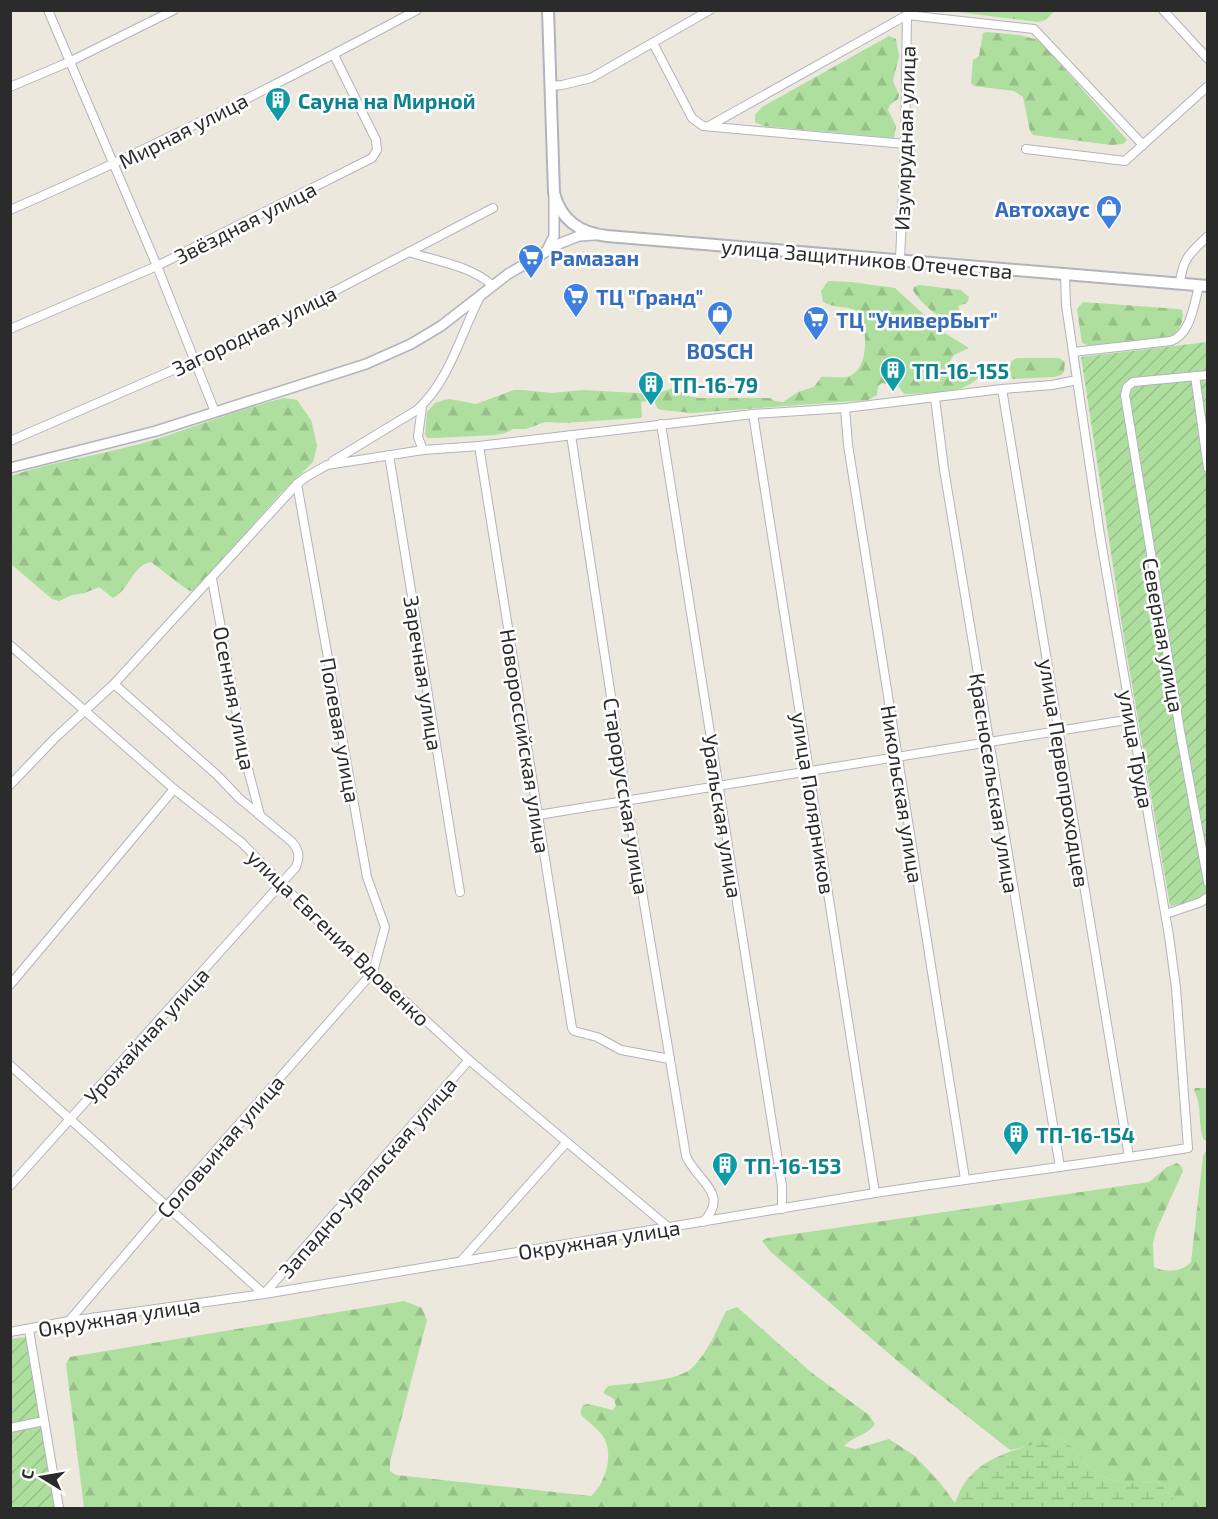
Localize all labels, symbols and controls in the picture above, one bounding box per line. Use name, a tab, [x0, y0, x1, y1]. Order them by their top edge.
street label: Изумрудная улица	[888, 45, 921, 231]
building icon: Сауна на Мирной	[263, 85, 293, 123]
street label: Мирная улица	[114, 87, 252, 174]
place label: Сауна на Мирной	[298, 88, 475, 113]
street label: Звёздная улица	[170, 176, 320, 269]
shop icon: Автохаус	[1094, 193, 1124, 231]
place label: Автохаус	[995, 196, 1090, 221]
street label: улица Защитников Отечества	[720, 233, 1014, 284]
supermarket icon: Рамазан	[516, 242, 546, 280]
place label: Рамазан	[550, 245, 639, 270]
street label: Загородная улица	[168, 279, 341, 381]
supermarket icon: ТЦ "Гранд"	[561, 281, 591, 319]
place label: ТЦ "Гранд"	[596, 284, 703, 309]
shop icon: BOSCH	[705, 299, 735, 337]
supermarket icon: ТЦ "УниверБыт"	[801, 304, 831, 342]
place label: ТЦ "УниверБыт"	[836, 307, 998, 332]
place label: BOSCH	[686, 338, 754, 363]
building icon: ТП-16-155	[878, 355, 908, 393]
place label: ТП-16-155	[912, 358, 1009, 383]
building icon: ТП-16-79	[636, 369, 666, 407]
place label: ТП-16-79	[670, 372, 758, 397]
street label: Северная улица	[1137, 556, 1190, 715]
street label: Заречная улица	[398, 594, 449, 752]
street label: Осенняя улица	[208, 624, 261, 772]
street label: Новороссийская улица	[495, 627, 556, 855]
street label: Полевая улица	[315, 655, 366, 805]
street label: улица Первопроходцев	[1034, 657, 1095, 889]
street label: Красносельская улица	[964, 671, 1025, 895]
street label: улица Труда	[1113, 688, 1160, 810]
street label: Старорусская улица	[598, 696, 655, 897]
street label: Никольская улица	[876, 703, 929, 885]
street label: улица Полярников	[786, 710, 841, 896]
street label: Уральская улица	[697, 732, 748, 900]
street label: улица Евгения Вдовенко	[242, 843, 435, 1031]
street label: Урожайная улица	[78, 962, 214, 1109]
street label: Соловьиная улица	[151, 1070, 289, 1223]
street label: Западно-Уральская улица	[273, 1071, 462, 1283]
building icon: ТП-16-154	[1001, 1119, 1031, 1157]
place label: ТП-16-154	[1036, 1122, 1135, 1147]
building icon: ТП-16-153	[710, 1150, 740, 1188]
place label: ТП-16-153	[744, 1153, 841, 1178]
street label: Окружная улица	[516, 1214, 682, 1265]
street label: Окружная улица	[36, 1291, 202, 1342]
north arrow	[12, 1447, 72, 1507]
text: С	[17, 1468, 37, 1480]

